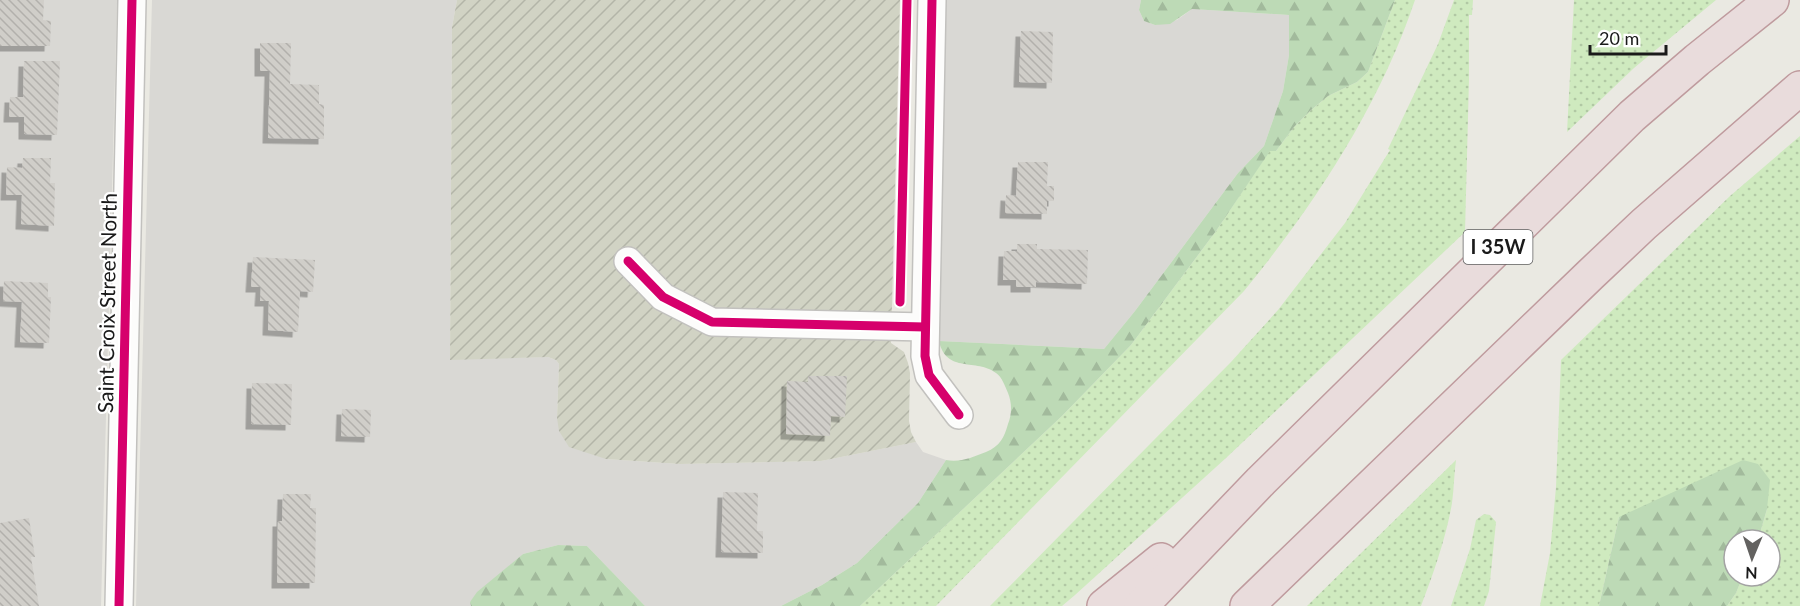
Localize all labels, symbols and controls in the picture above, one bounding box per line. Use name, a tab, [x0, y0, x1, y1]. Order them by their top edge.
scale bar	[1590, 18, 1666, 56]
text: 20 m	[1599, 27, 1639, 49]
street label: Saint Croix Street North	[92, 193, 121, 413]
road number: I 35W	[1464, 230, 1532, 264]
north arrow	[1722, 528, 1782, 588]
text: N	[1745, 564, 1758, 583]

